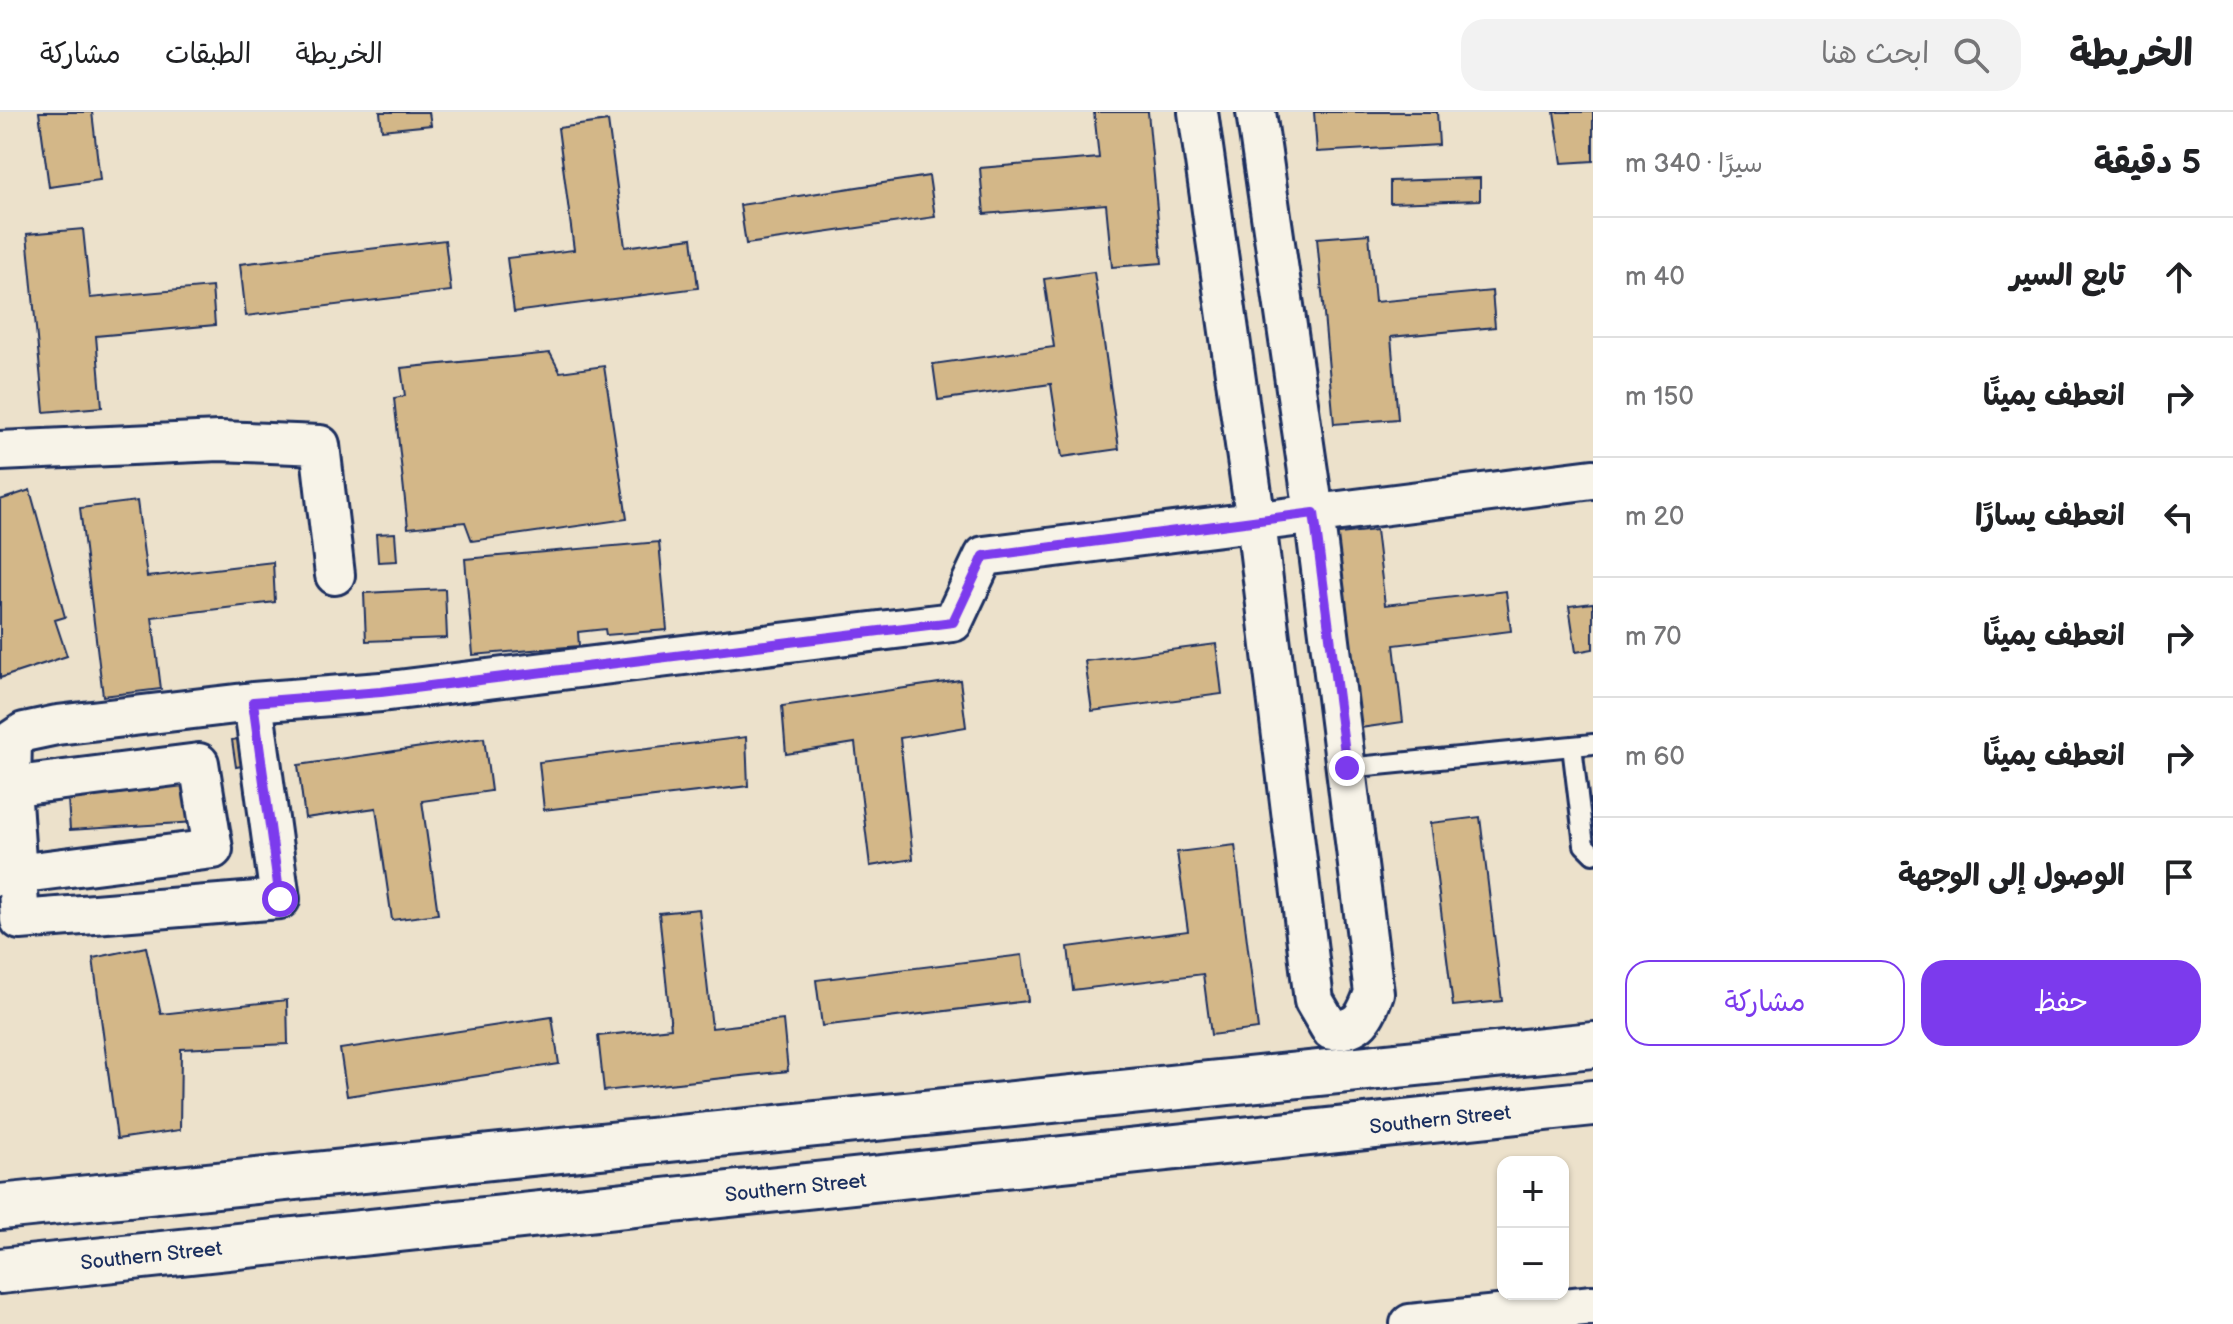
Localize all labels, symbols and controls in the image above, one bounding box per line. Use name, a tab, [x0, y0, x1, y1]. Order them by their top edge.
search box	[1461, 19, 2021, 91]
text: الخريطة	[2069, 32, 2193, 77]
icon: search	[1949, 33, 1993, 77]
text: ابحث هنا	[1821, 36, 1929, 72]
text: مشاركة	[40, 38, 121, 71]
text: الطبقات	[165, 38, 251, 71]
text: الخريطة	[295, 38, 383, 71]
text: 5 دقيقة	[2094, 142, 2201, 183]
text: سيرًا · 340 m	[1625, 149, 1763, 180]
icon: ahead	[2157, 255, 2201, 299]
text: تابع السير	[2010, 258, 2125, 294]
text: 40 m	[1625, 262, 1685, 293]
icon: right	[2157, 375, 2201, 419]
text: انعطف يمينًا	[1983, 378, 2125, 414]
text: 150 m	[1625, 382, 1694, 413]
icon: left	[2157, 495, 2201, 539]
text: انعطف يسارًا	[1975, 498, 2125, 534]
text: 20 m	[1625, 502, 1684, 533]
icon: right	[2157, 615, 2201, 659]
text: انعطف يمينًا	[1983, 618, 2125, 654]
text: 70 m	[1625, 622, 1682, 653]
icon: right	[2157, 735, 2201, 779]
text: انعطف يمينًا	[1983, 738, 2125, 774]
text: 60 m	[1625, 742, 1685, 773]
route end	[1329, 750, 1365, 786]
icon: arrive	[2157, 855, 2201, 899]
text: الوصول إلى الوجهة	[1898, 858, 2125, 894]
route start	[262, 881, 298, 917]
button: مشاركة	[1625, 960, 1905, 1046]
button: حفظ	[1921, 960, 2201, 1046]
street label: Southern Street	[1368, 1101, 1512, 1140]
map controls	[1497, 1156, 1569, 1300]
button: +	[1497, 1156, 1569, 1228]
street label: Southern Street	[724, 1169, 868, 1207]
button: −	[1497, 1228, 1569, 1300]
street label: Southern Street	[79, 1237, 223, 1275]

